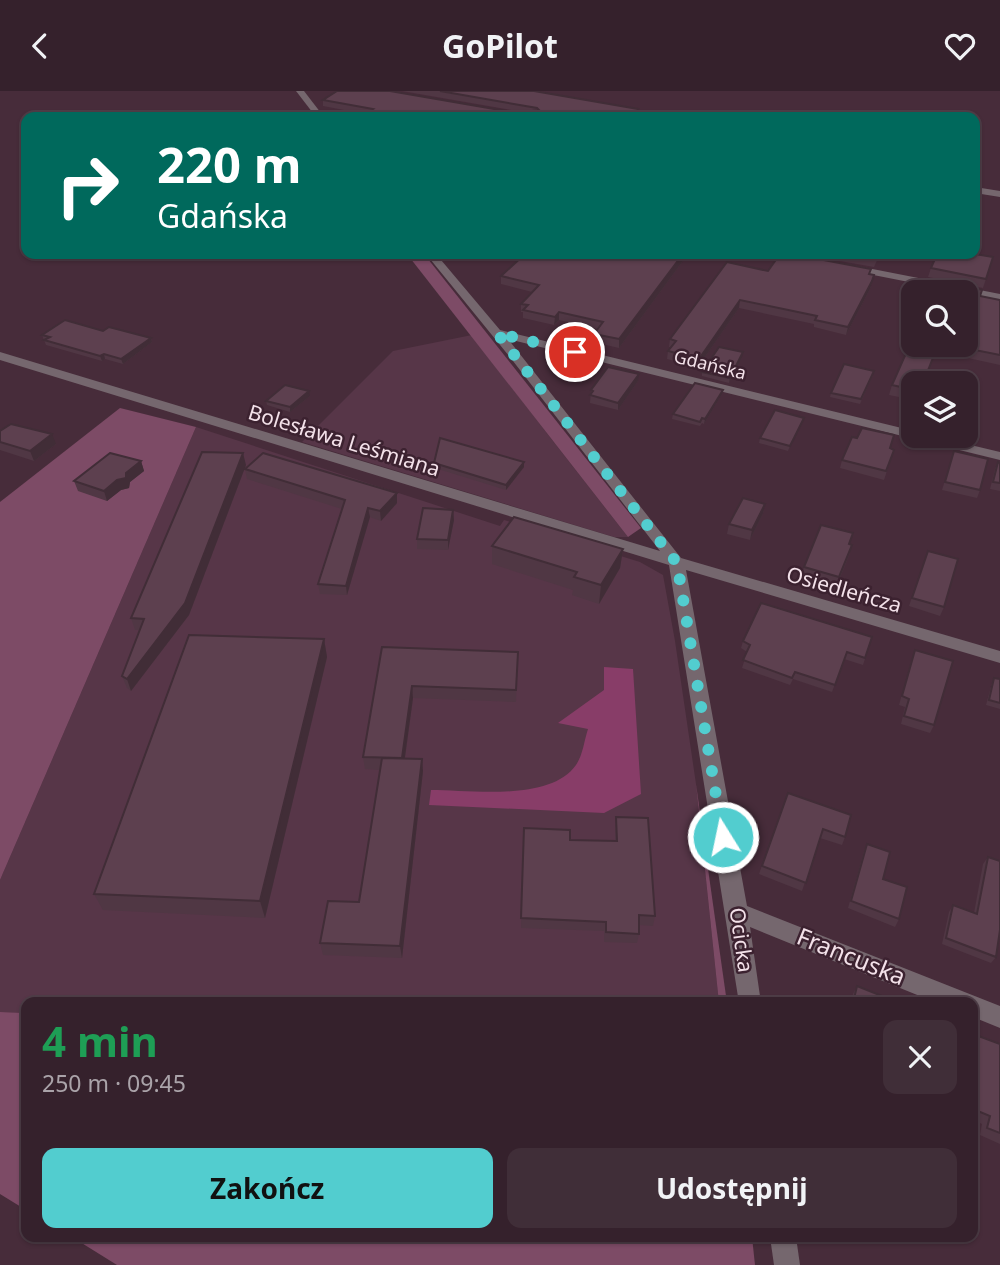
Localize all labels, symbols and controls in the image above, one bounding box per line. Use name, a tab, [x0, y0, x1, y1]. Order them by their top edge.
text: GoPilot	[442, 24, 558, 67]
icon: back	[21, 27, 59, 65]
icon: heart	[941, 27, 979, 65]
text: 220 m	[157, 131, 302, 197]
icon: right	[42, 140, 133, 231]
text: Gdańska	[157, 194, 288, 237]
map controls	[901, 280, 978, 448]
button: search	[901, 280, 978, 357]
pin	[545, 322, 605, 382]
icon: arrive	[556, 333, 594, 371]
street label: Gdańska	[672, 343, 749, 385]
button: layers	[901, 371, 978, 448]
street label: Bolesława Leśmiana	[245, 398, 444, 483]
street label: Osiedleńcza	[783, 559, 905, 619]
position arrow	[686, 800, 760, 874]
street label: Ocicka	[724, 906, 760, 974]
street label: Francuska	[792, 919, 911, 992]
text: 4 min	[42, 1012, 158, 1069]
button: close	[883, 1020, 957, 1094]
text: 250 m · 09:45	[42, 1067, 186, 1099]
button: Zakończ	[42, 1148, 493, 1228]
button: Udostępnij	[507, 1148, 957, 1228]

